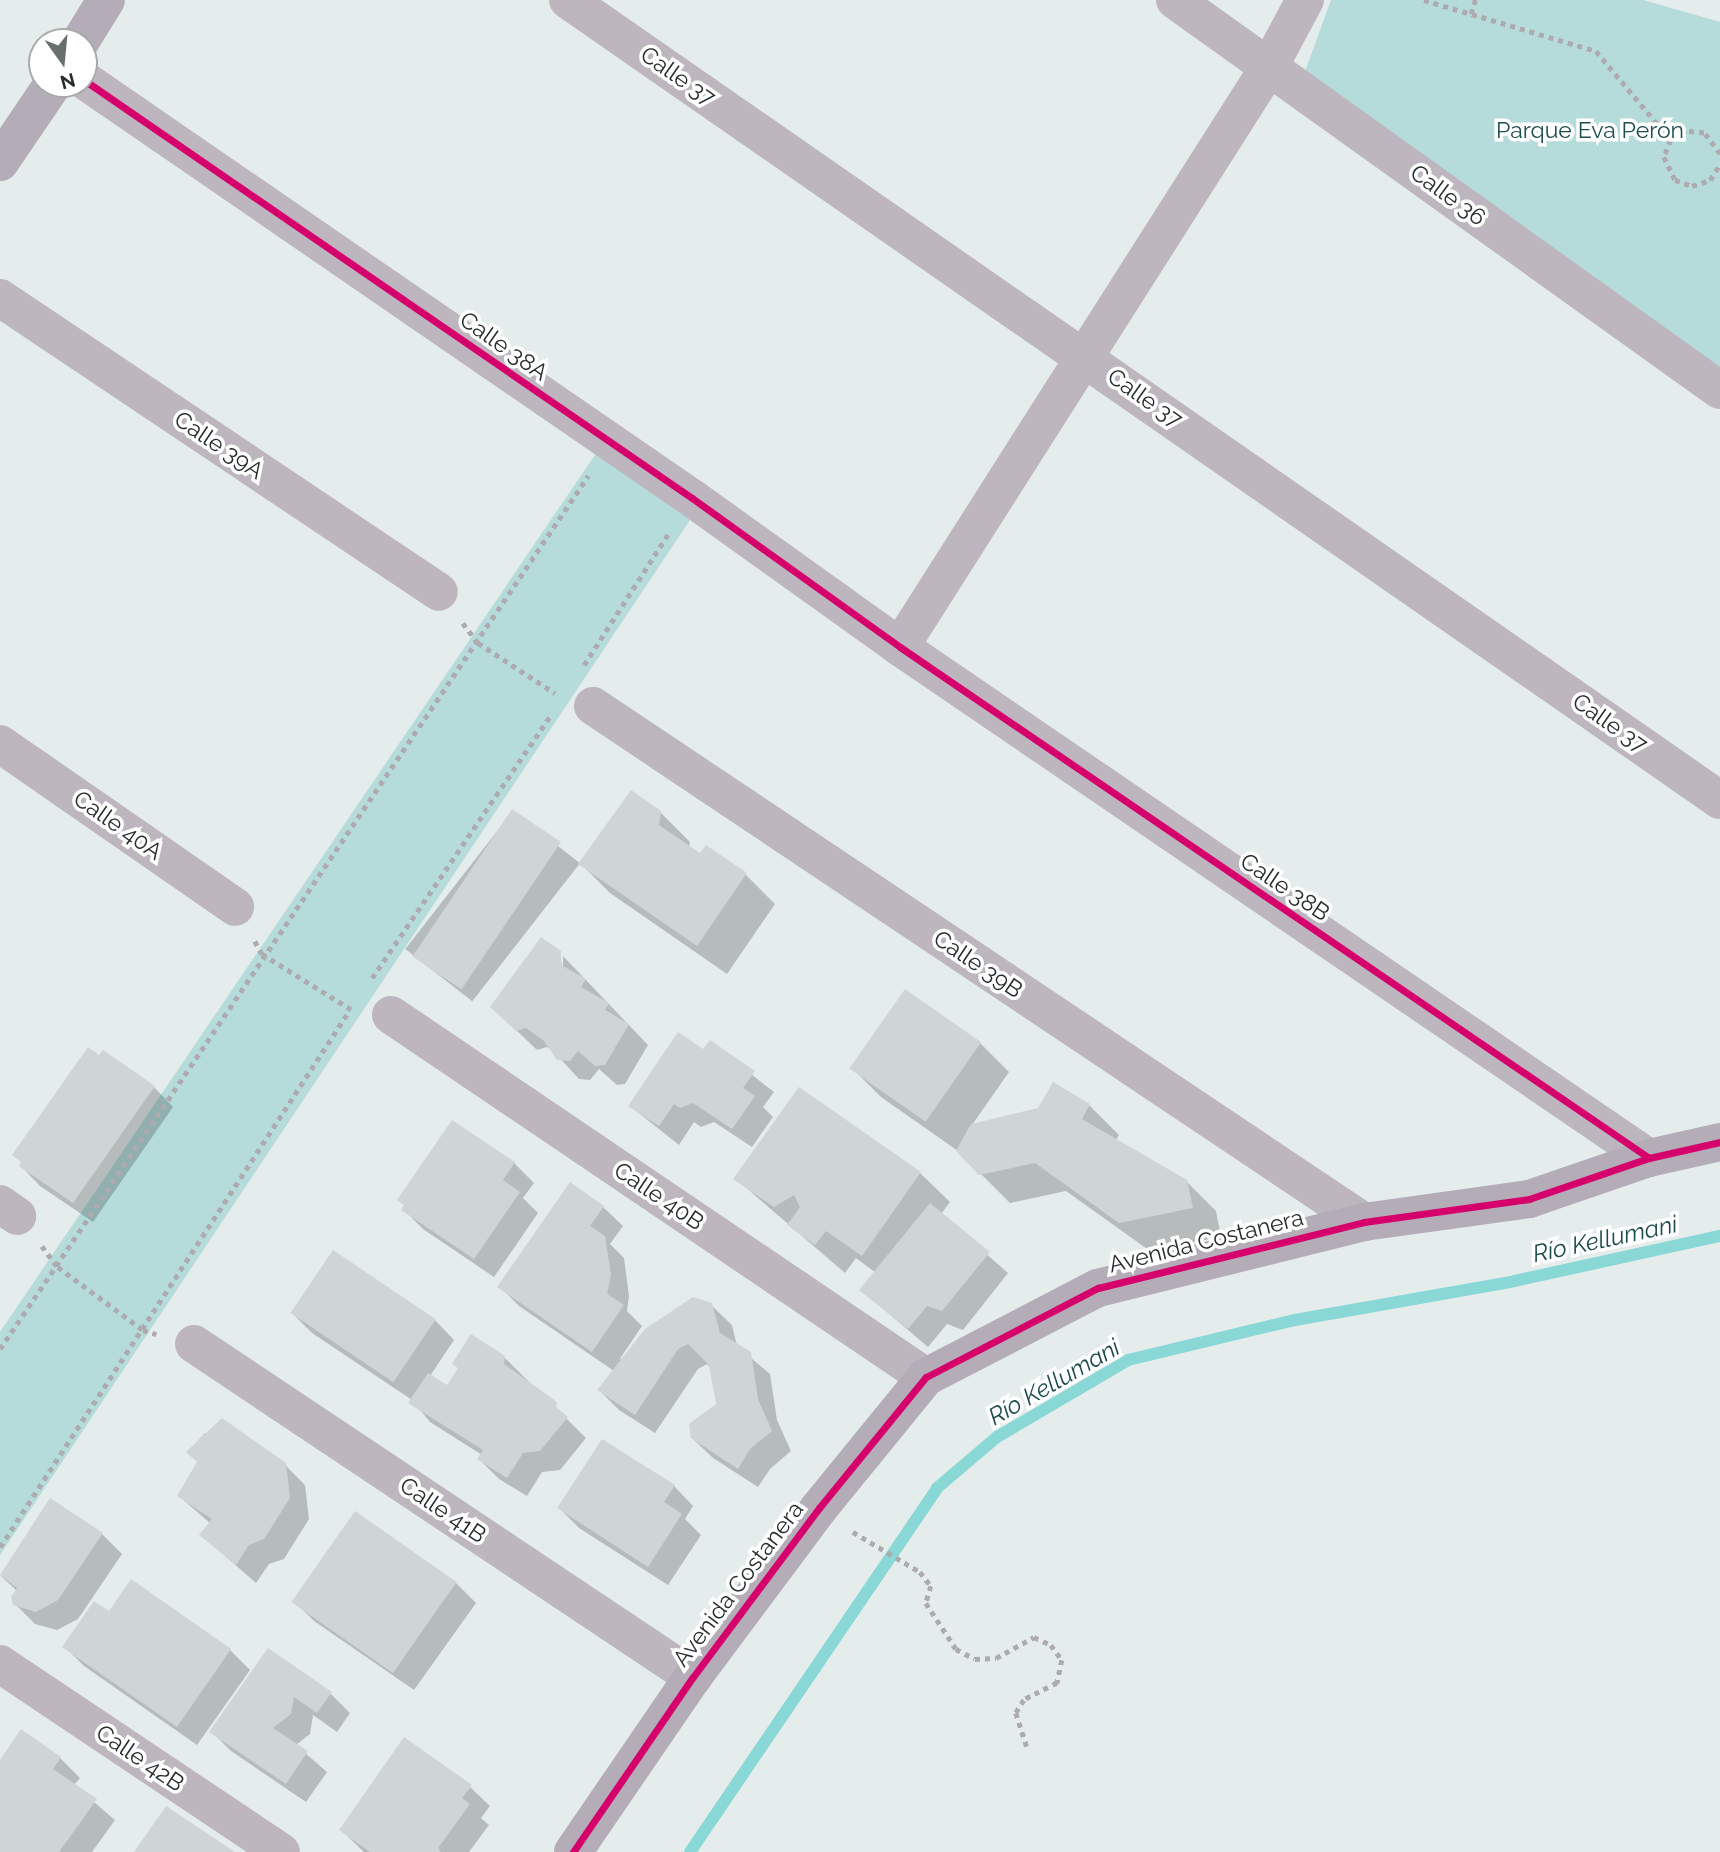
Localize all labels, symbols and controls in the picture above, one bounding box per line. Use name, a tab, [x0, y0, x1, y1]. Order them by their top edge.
north arrow	[28, 28, 98, 98]
street label: Calle 37	[635, 40, 721, 112]
text: N	[58, 69, 78, 94]
park label: Parque Eva Perón	[1496, 116, 1684, 144]
street label: Calle 36	[1405, 158, 1491, 232]
street label: Calle 38A	[455, 306, 553, 386]
street label: Calle 37	[1102, 362, 1188, 434]
street label: Calle 39A	[169, 405, 269, 485]
street label: Calle 37	[1567, 687, 1653, 759]
street label: Calle 40A	[68, 784, 168, 866]
street label: Calle 38B	[1235, 847, 1335, 927]
street label: Calle 39B	[928, 924, 1028, 1004]
street label: Calle 40B	[609, 1156, 709, 1236]
street label: Avenida Costanera	[1106, 1203, 1306, 1279]
water label: Río Kellumani	[1530, 1210, 1680, 1268]
water label: Río Kellumani	[983, 1333, 1125, 1431]
street label: Calle 41B	[395, 1471, 491, 1549]
street label: Avenida Costanera	[667, 1496, 809, 1672]
street label: Calle 42B	[91, 1719, 189, 1797]

